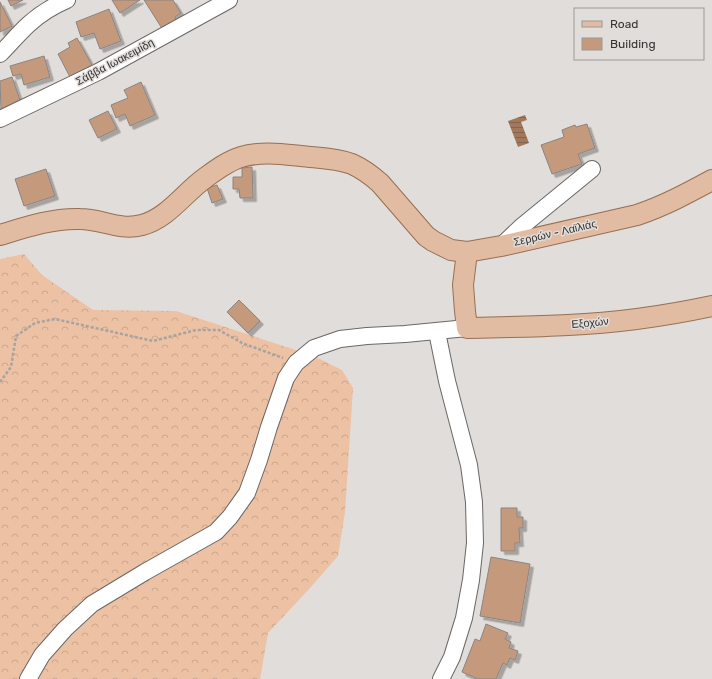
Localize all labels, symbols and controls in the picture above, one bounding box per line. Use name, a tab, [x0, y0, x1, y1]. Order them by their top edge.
legend	[574, 8, 704, 60]
text: Road	[610, 17, 638, 31]
street label: Σάββα Ιωακειμίδη	[74, 36, 156, 88]
text: Building	[610, 37, 656, 51]
street label: Σερρών - Λαϊλιάς	[512, 217, 598, 249]
street label: Εξοχών	[571, 315, 610, 331]

